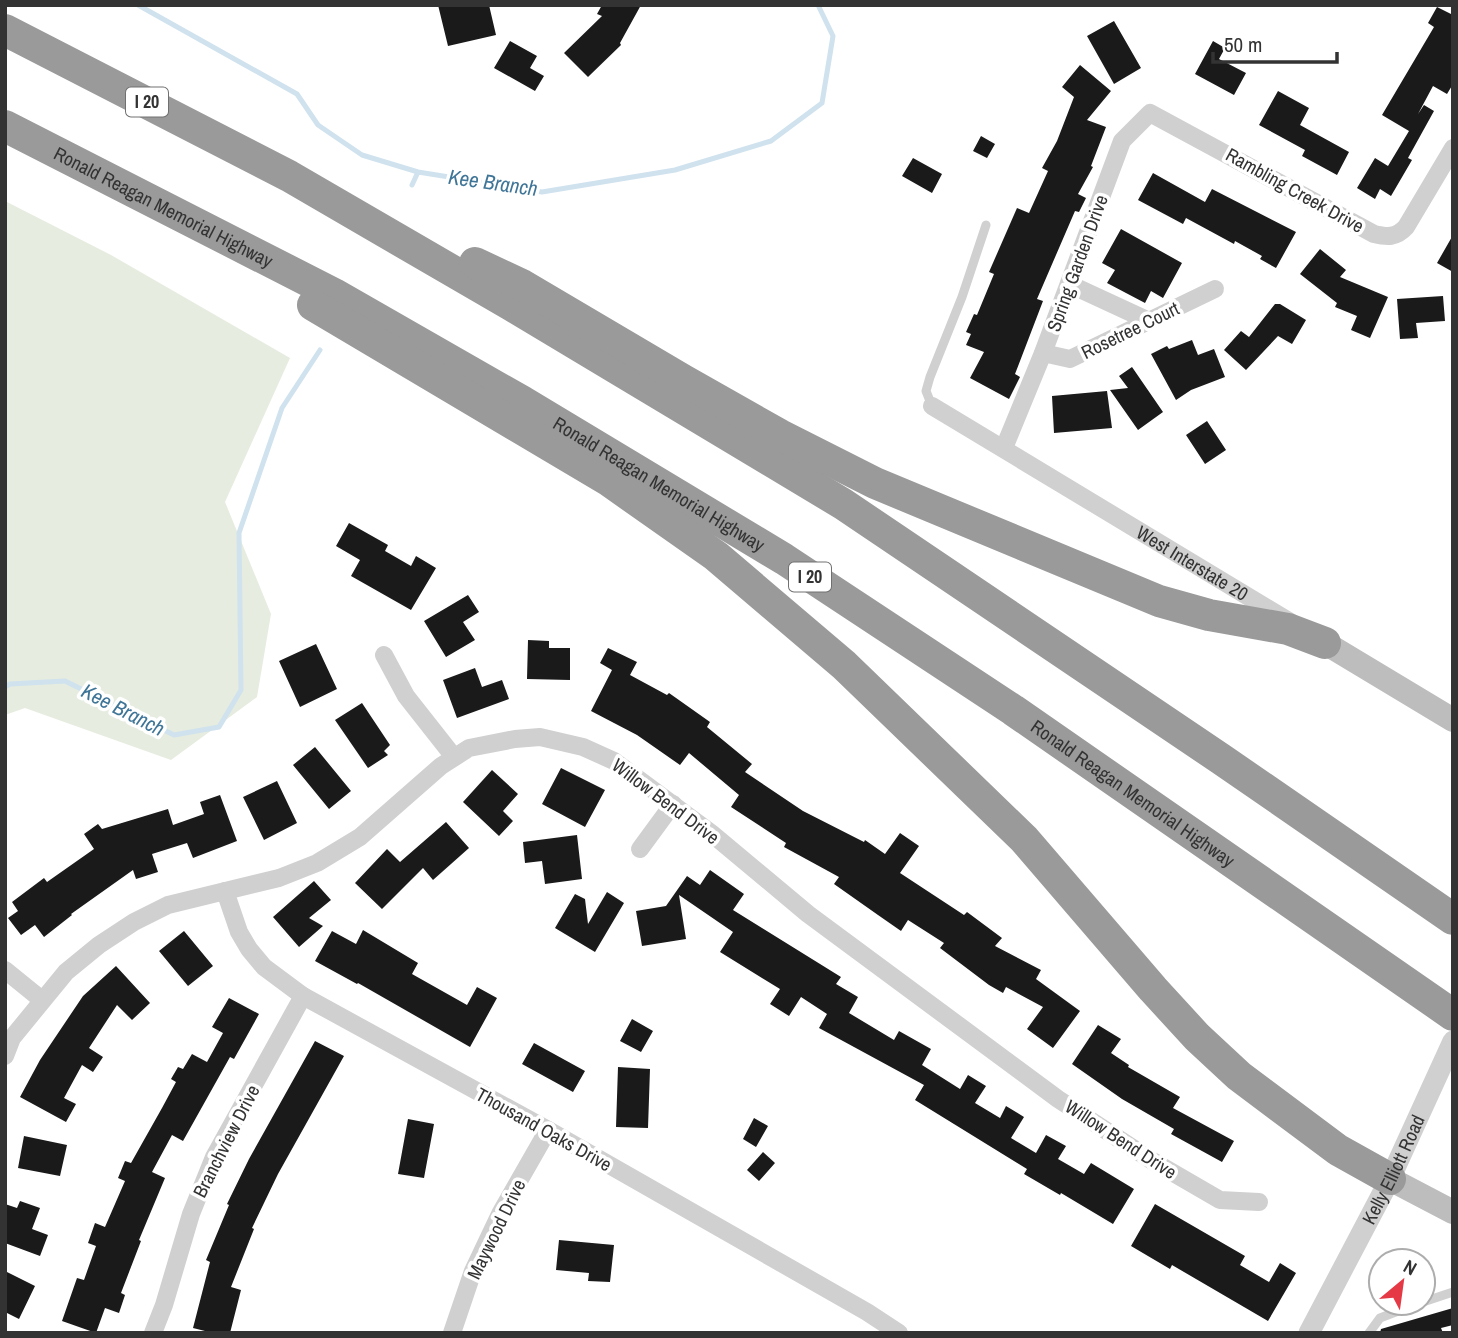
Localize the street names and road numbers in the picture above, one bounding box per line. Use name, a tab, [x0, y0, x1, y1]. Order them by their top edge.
road number: I 20	[126, 88, 168, 116]
street label: Ronald Reagan Memorial Highway	[50, 140, 278, 274]
street label: Rambling Creek Drive	[1221, 141, 1369, 239]
street label: Spring Garden Drive	[1040, 191, 1114, 335]
street label: Rosetree Court	[1077, 295, 1184, 365]
street label: Ronald Reagan Memorial Highway	[548, 410, 770, 558]
street label: West Interstate 20	[1132, 519, 1253, 607]
road number: I 20	[789, 562, 831, 592]
street label: Ronald Reagan Memorial Highway	[1026, 713, 1240, 873]
street label: Willow Bend Drive	[607, 752, 725, 850]
street label: Branchview Drive	[187, 1080, 265, 1202]
street label: Thousand Oaks Drive	[471, 1081, 617, 1177]
street label: Willow Bend Drive	[1060, 1093, 1182, 1185]
street label: Kelly Elliott Road	[1355, 1110, 1431, 1229]
street label: Maywood Drive	[461, 1175, 531, 1283]

